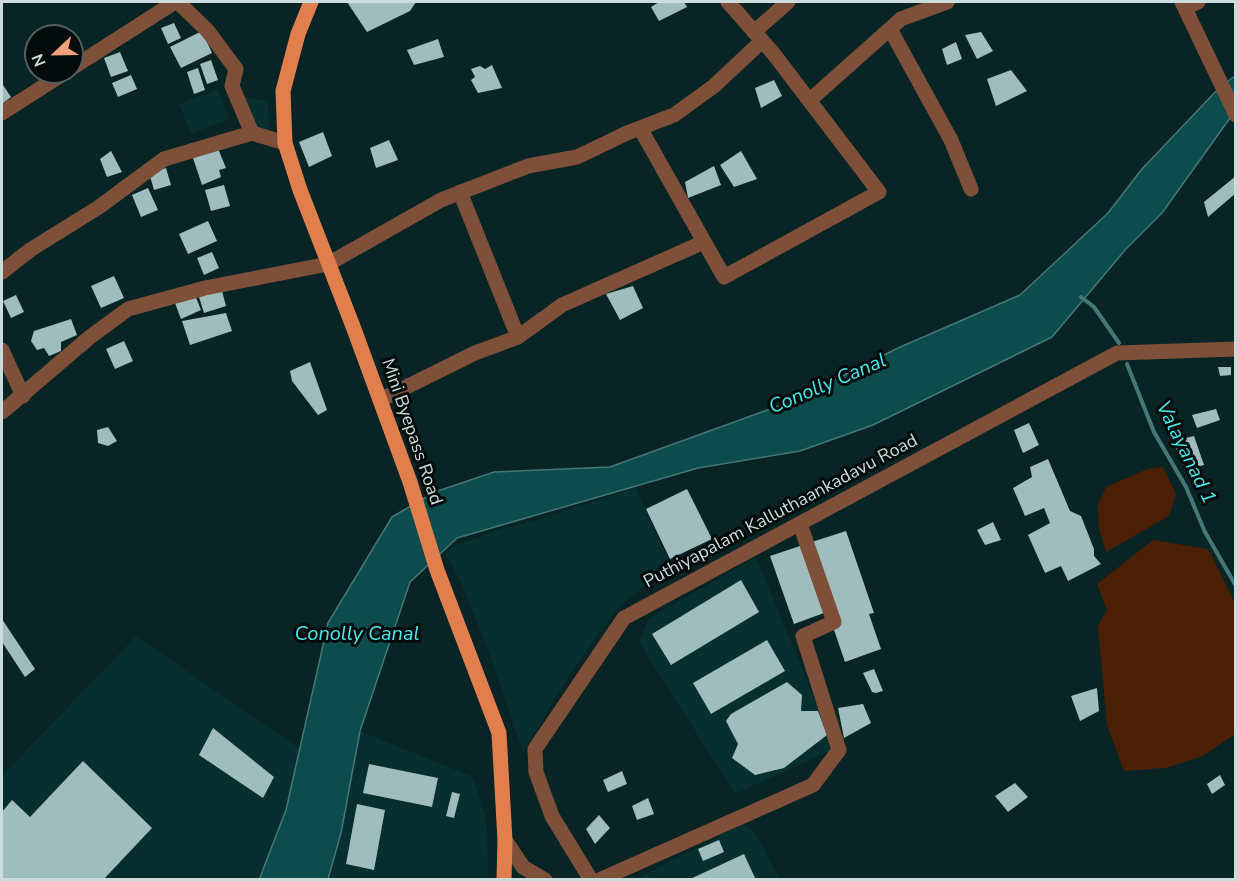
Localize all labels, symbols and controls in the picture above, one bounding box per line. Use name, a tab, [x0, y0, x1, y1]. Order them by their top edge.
north arrow	[24, 24, 84, 84]
text: N	[27, 50, 52, 70]
water label: Conolly Canal	[766, 350, 890, 420]
street label: Mini Byepass Road	[376, 356, 446, 508]
water label: Valayanad 1	[1150, 398, 1220, 508]
street label: Puthiyapalam Kalluthaankadavu Road	[640, 430, 922, 594]
water label: Conolly Canal	[294, 623, 420, 647]

